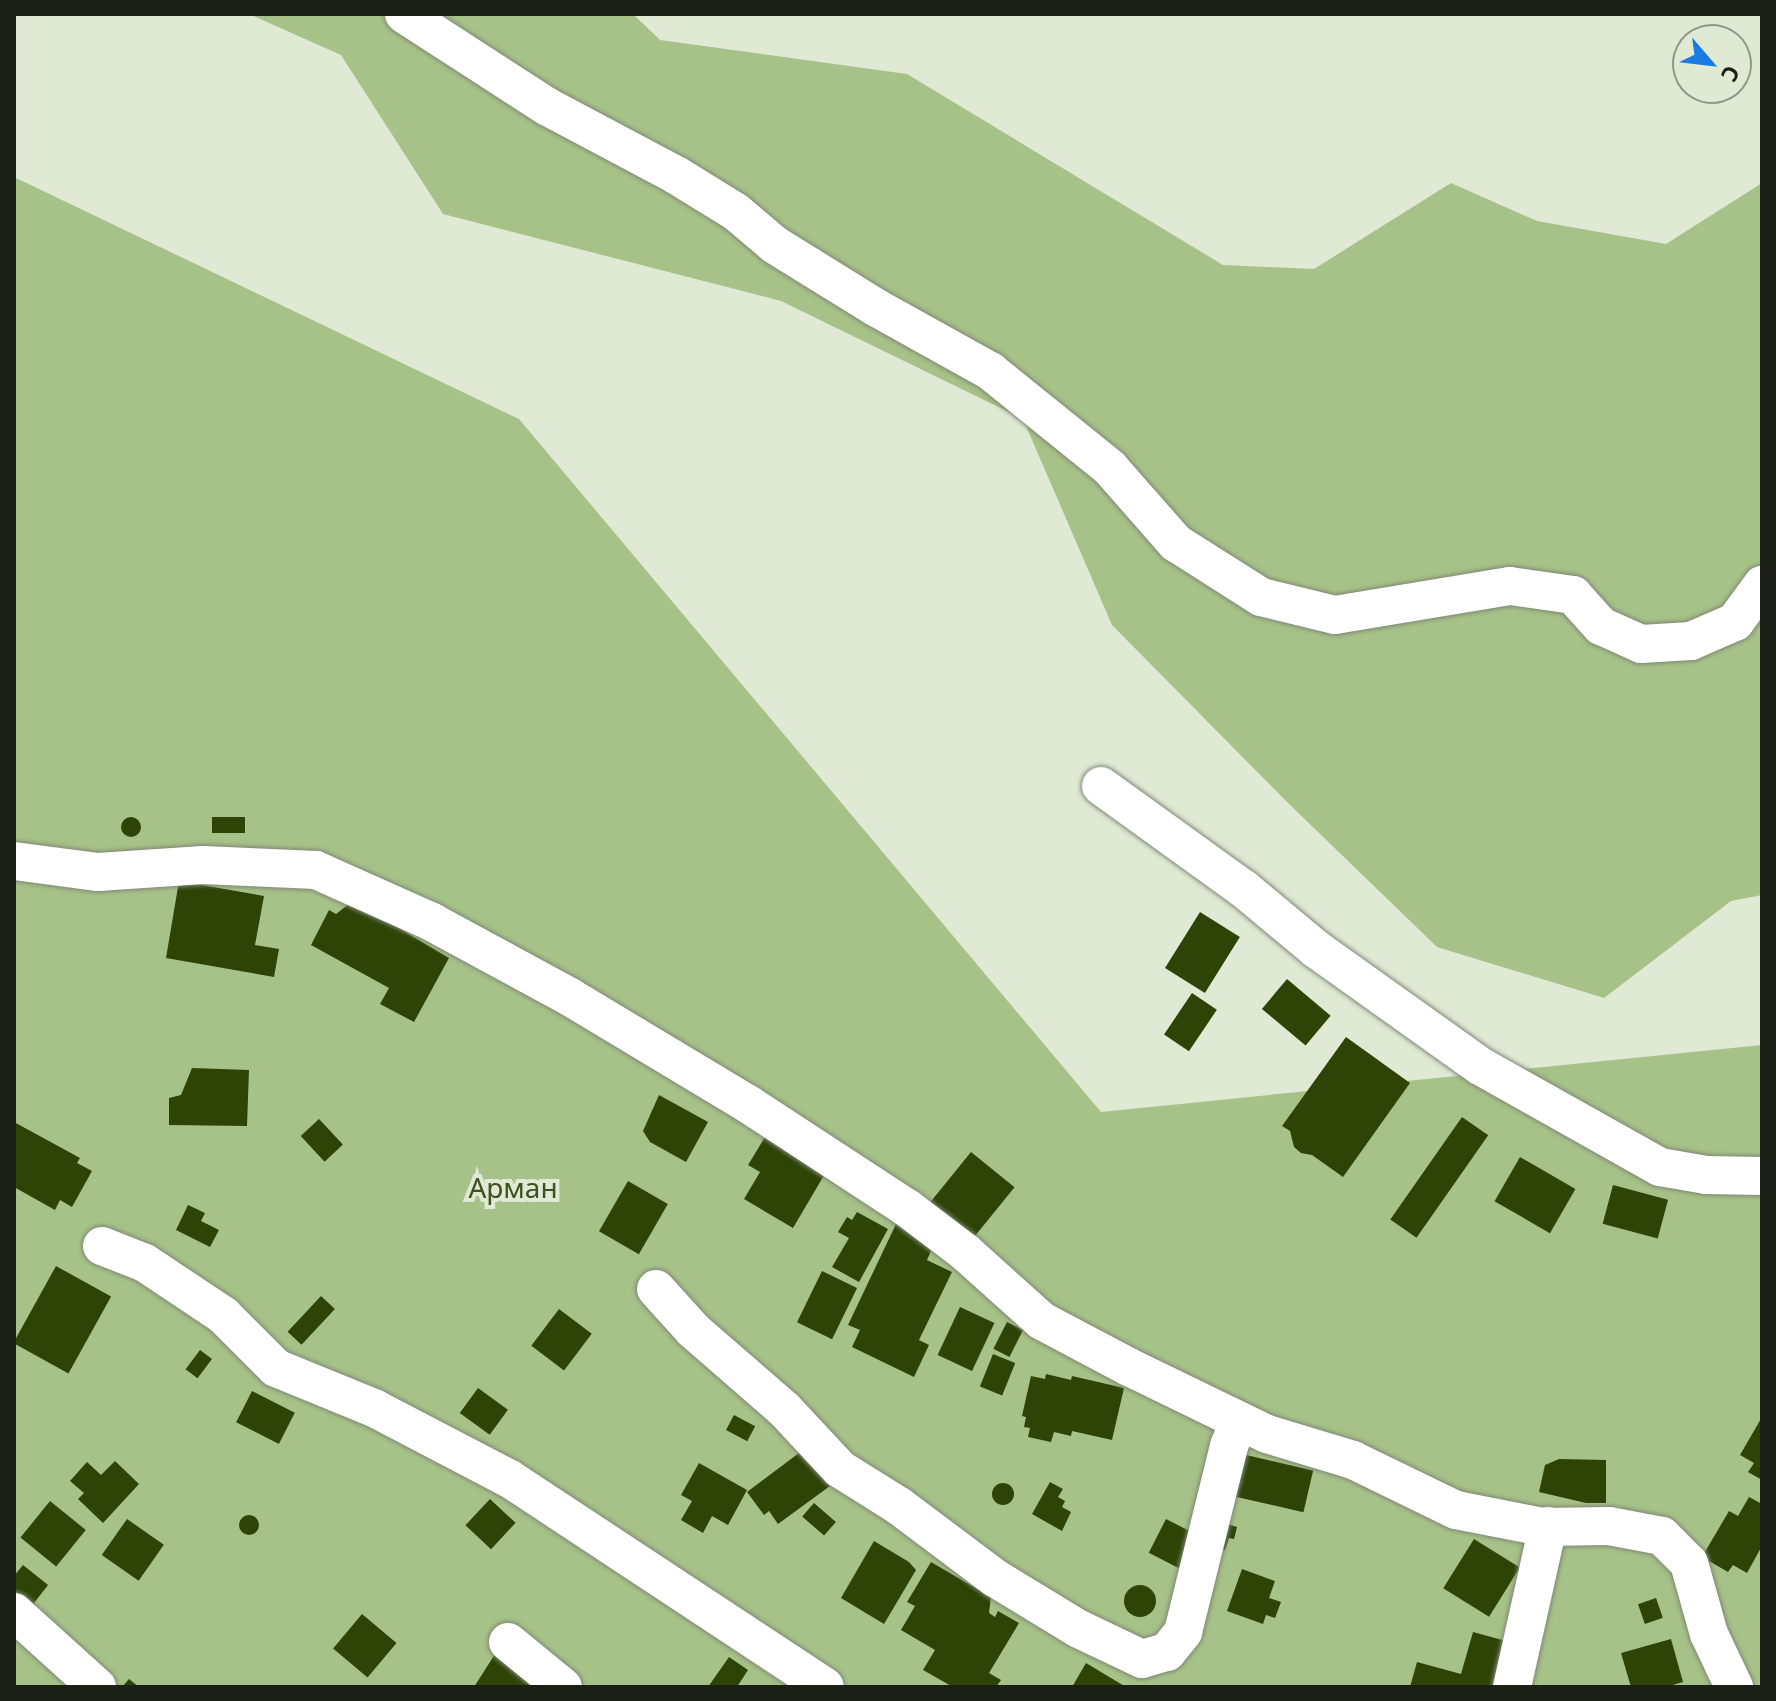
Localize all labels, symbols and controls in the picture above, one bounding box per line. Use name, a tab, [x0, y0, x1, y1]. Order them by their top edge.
north arrow	[1672, 24, 1752, 104]
text: С	[1715, 61, 1748, 88]
park label: Арман	[468, 1170, 558, 1204]

